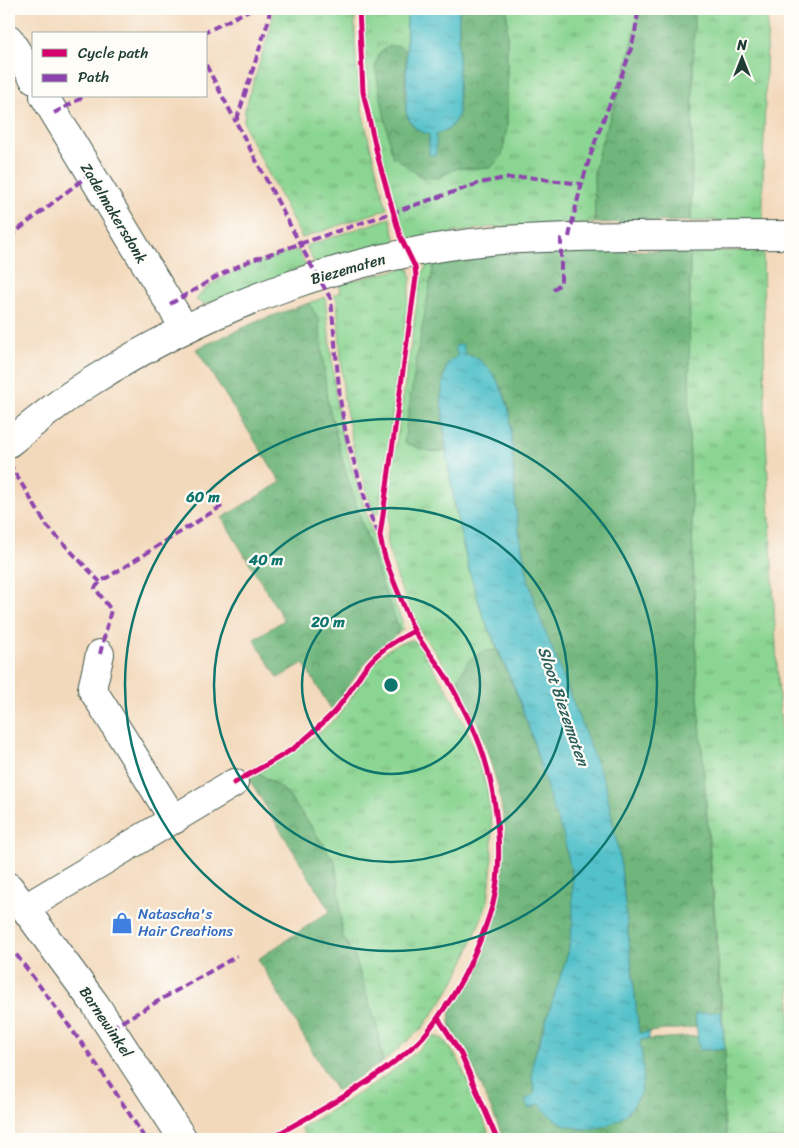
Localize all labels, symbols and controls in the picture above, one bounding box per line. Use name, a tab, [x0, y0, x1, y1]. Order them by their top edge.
legend	[32, 32, 208, 98]
north arrow	[716, 32, 766, 82]
text: N	[736, 33, 747, 58]
text: Cycle path	[78, 40, 149, 66]
text: Path	[78, 64, 109, 90]
street label: Zadelmakersdonk	[73, 157, 155, 269]
street label: Biezematen	[308, 246, 388, 292]
text: 60 m	[185, 484, 220, 510]
text: 40 m	[248, 547, 284, 573]
text: 20 m	[310, 609, 345, 635]
water label: Sloot Biezematen	[529, 642, 598, 772]
centre of rings	[382, 676, 400, 694]
place label: Natascha's Hair Creations	[138, 901, 233, 944]
shop icon: Natascha's Hair Creations	[109, 910, 135, 936]
street label: Barnewinkel	[72, 981, 140, 1064]

